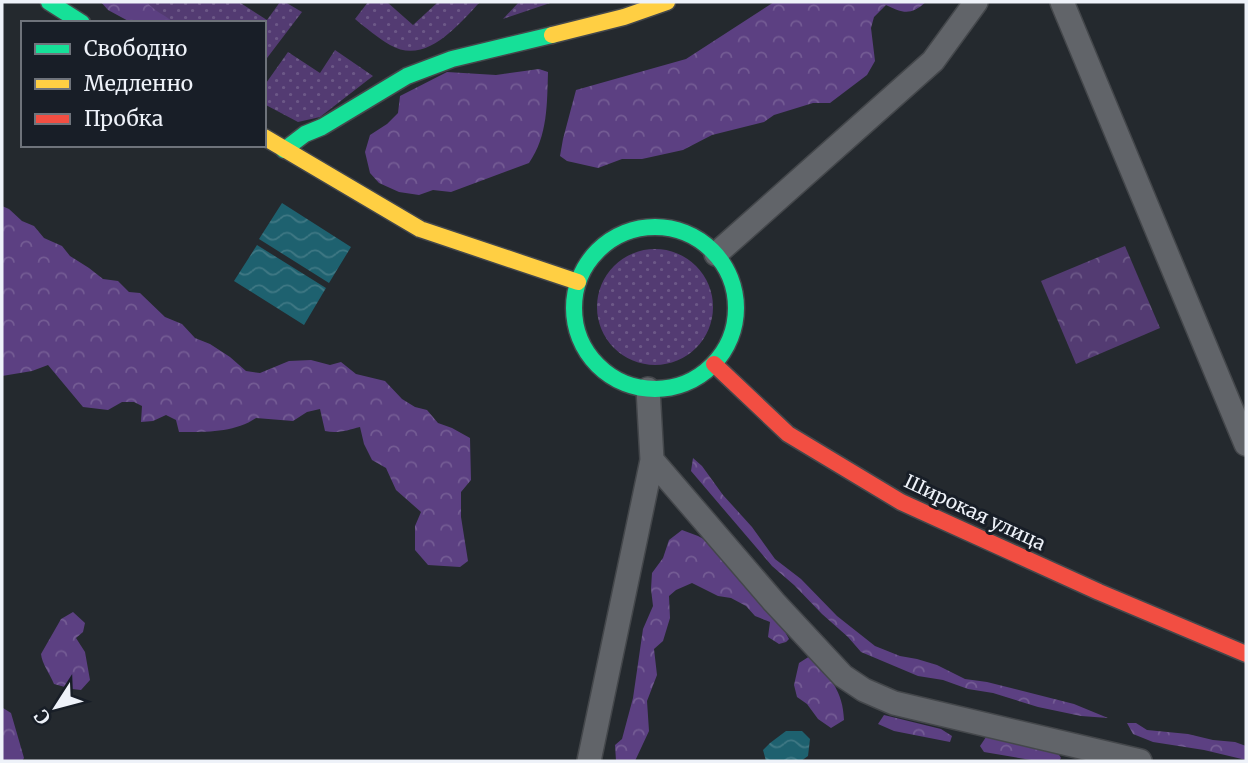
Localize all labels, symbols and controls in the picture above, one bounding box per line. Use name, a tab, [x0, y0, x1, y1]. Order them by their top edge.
legend	[21, 21, 266, 147]
text: Свободно	[84, 35, 187, 62]
text: Медленно	[84, 70, 193, 97]
text: Пробка	[84, 105, 163, 132]
street label: Широкая улица	[900, 469, 1050, 555]
north arrow	[21, 672, 91, 742]
text: С	[29, 705, 56, 729]

